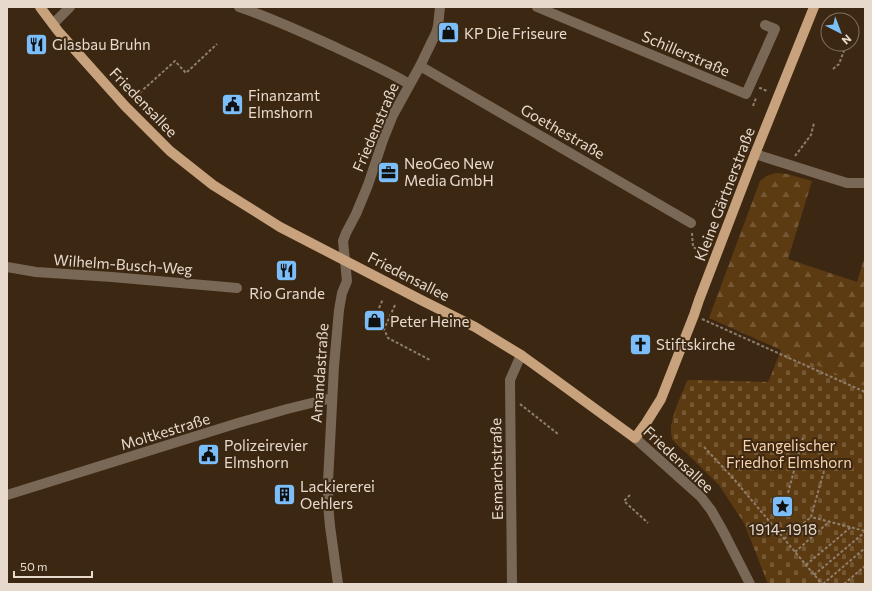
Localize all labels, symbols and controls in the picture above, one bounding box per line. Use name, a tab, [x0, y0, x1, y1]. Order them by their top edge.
north arrow	[820, 12, 860, 52]
shop icon: KP Die Friseure	[436, 20, 462, 46]
place label: KP Die Friseure	[464, 24, 567, 42]
street label: Schillerstraße	[639, 26, 733, 80]
restaurant icon: Glasbau Bruhn	[24, 31, 50, 57]
text: N	[840, 32, 854, 47]
place label: Glasbau Bruhn	[52, 35, 151, 53]
street label: Friedensallee	[106, 64, 182, 140]
street label: Friedenstraße	[348, 80, 402, 174]
place label: Finanzamt Elmshorn	[248, 86, 320, 121]
public building icon: Finanzamt Elmshorn	[219, 91, 245, 117]
street label: Goethestraße	[518, 100, 608, 162]
street label: Kleine Gärtnerstraße	[690, 125, 758, 263]
place label: NeoGeo New Media GmbH	[404, 154, 494, 189]
office icon: NeoGeo New Media GmbH	[376, 159, 402, 185]
street label: Friedensallee	[365, 248, 453, 304]
street label: Wilhelm-Busch-Weg	[53, 250, 193, 278]
restaurant icon: Rio Grande	[274, 257, 300, 283]
place label: Rio Grande	[249, 284, 325, 302]
shop icon: Peter Heine	[361, 308, 387, 334]
place label: Peter Heine	[390, 312, 469, 330]
street label: Amandastraße	[307, 322, 331, 424]
church icon: Stiftskirche	[627, 331, 653, 357]
place label: Stiftskirche	[656, 335, 735, 353]
street label: Moltkestraße	[118, 409, 212, 453]
street label: Esmarchstraße	[486, 418, 506, 520]
street label: Friedensallee	[640, 422, 718, 496]
place label: Polizeirevier Elmshorn	[224, 436, 308, 471]
park label: Evangelischer Friedhof Elmshorn	[726, 436, 852, 471]
public building icon: Polizeirevier Elmshorn	[196, 441, 222, 467]
place label: Lackiererei Oehlers	[300, 477, 375, 512]
building icon: Lackiererei Oehlers	[271, 482, 297, 508]
place icon: 1914-1918	[770, 493, 796, 519]
place label: 1914-1918	[749, 520, 817, 538]
scale bar	[14, 553, 92, 579]
text: 50 m	[20, 559, 48, 573]

